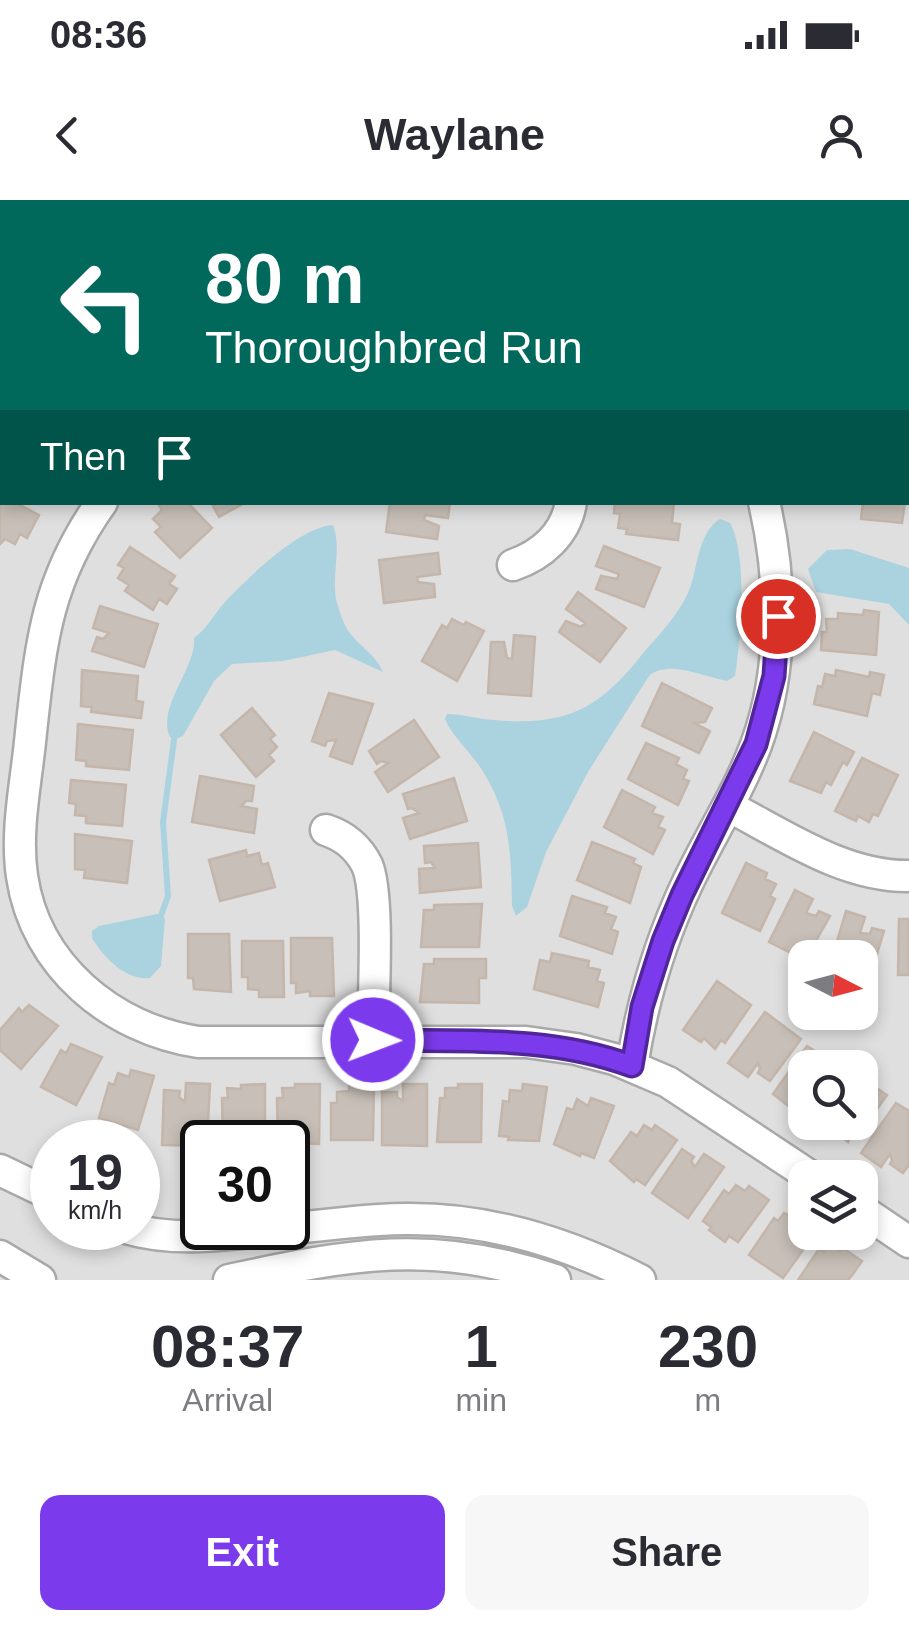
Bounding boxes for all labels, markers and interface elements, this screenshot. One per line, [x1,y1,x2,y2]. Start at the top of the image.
text: 08:36 [50,14,147,56]
icon: back [40,108,95,163]
icon: person [814,108,869,163]
text: Waylane [364,109,545,160]
icon: left [40,240,170,370]
text: 80 m [205,240,365,318]
text: Thoroughbred Run [205,322,583,373]
icon: arrive [147,430,202,485]
text: Then [40,436,127,478]
pin [736,574,821,659]
icon: arrive [751,589,806,644]
north arrow [788,940,878,1030]
map controls [788,940,878,1250]
position arrow [321,988,425,1092]
button: search [788,1050,878,1140]
speed limit sign: 30 [180,1120,310,1250]
text: 19 [67,1145,123,1201]
button: layers [788,1160,878,1250]
text: km/h [68,1196,122,1224]
text: 08:37 [151,1313,304,1380]
text: 1 [464,1313,498,1380]
text: 230 [658,1313,758,1380]
text: Arrival [182,1382,273,1418]
text: min [455,1382,507,1418]
text: m [695,1382,721,1418]
button: Exit [40,1495,445,1610]
button: Share [465,1495,869,1610]

